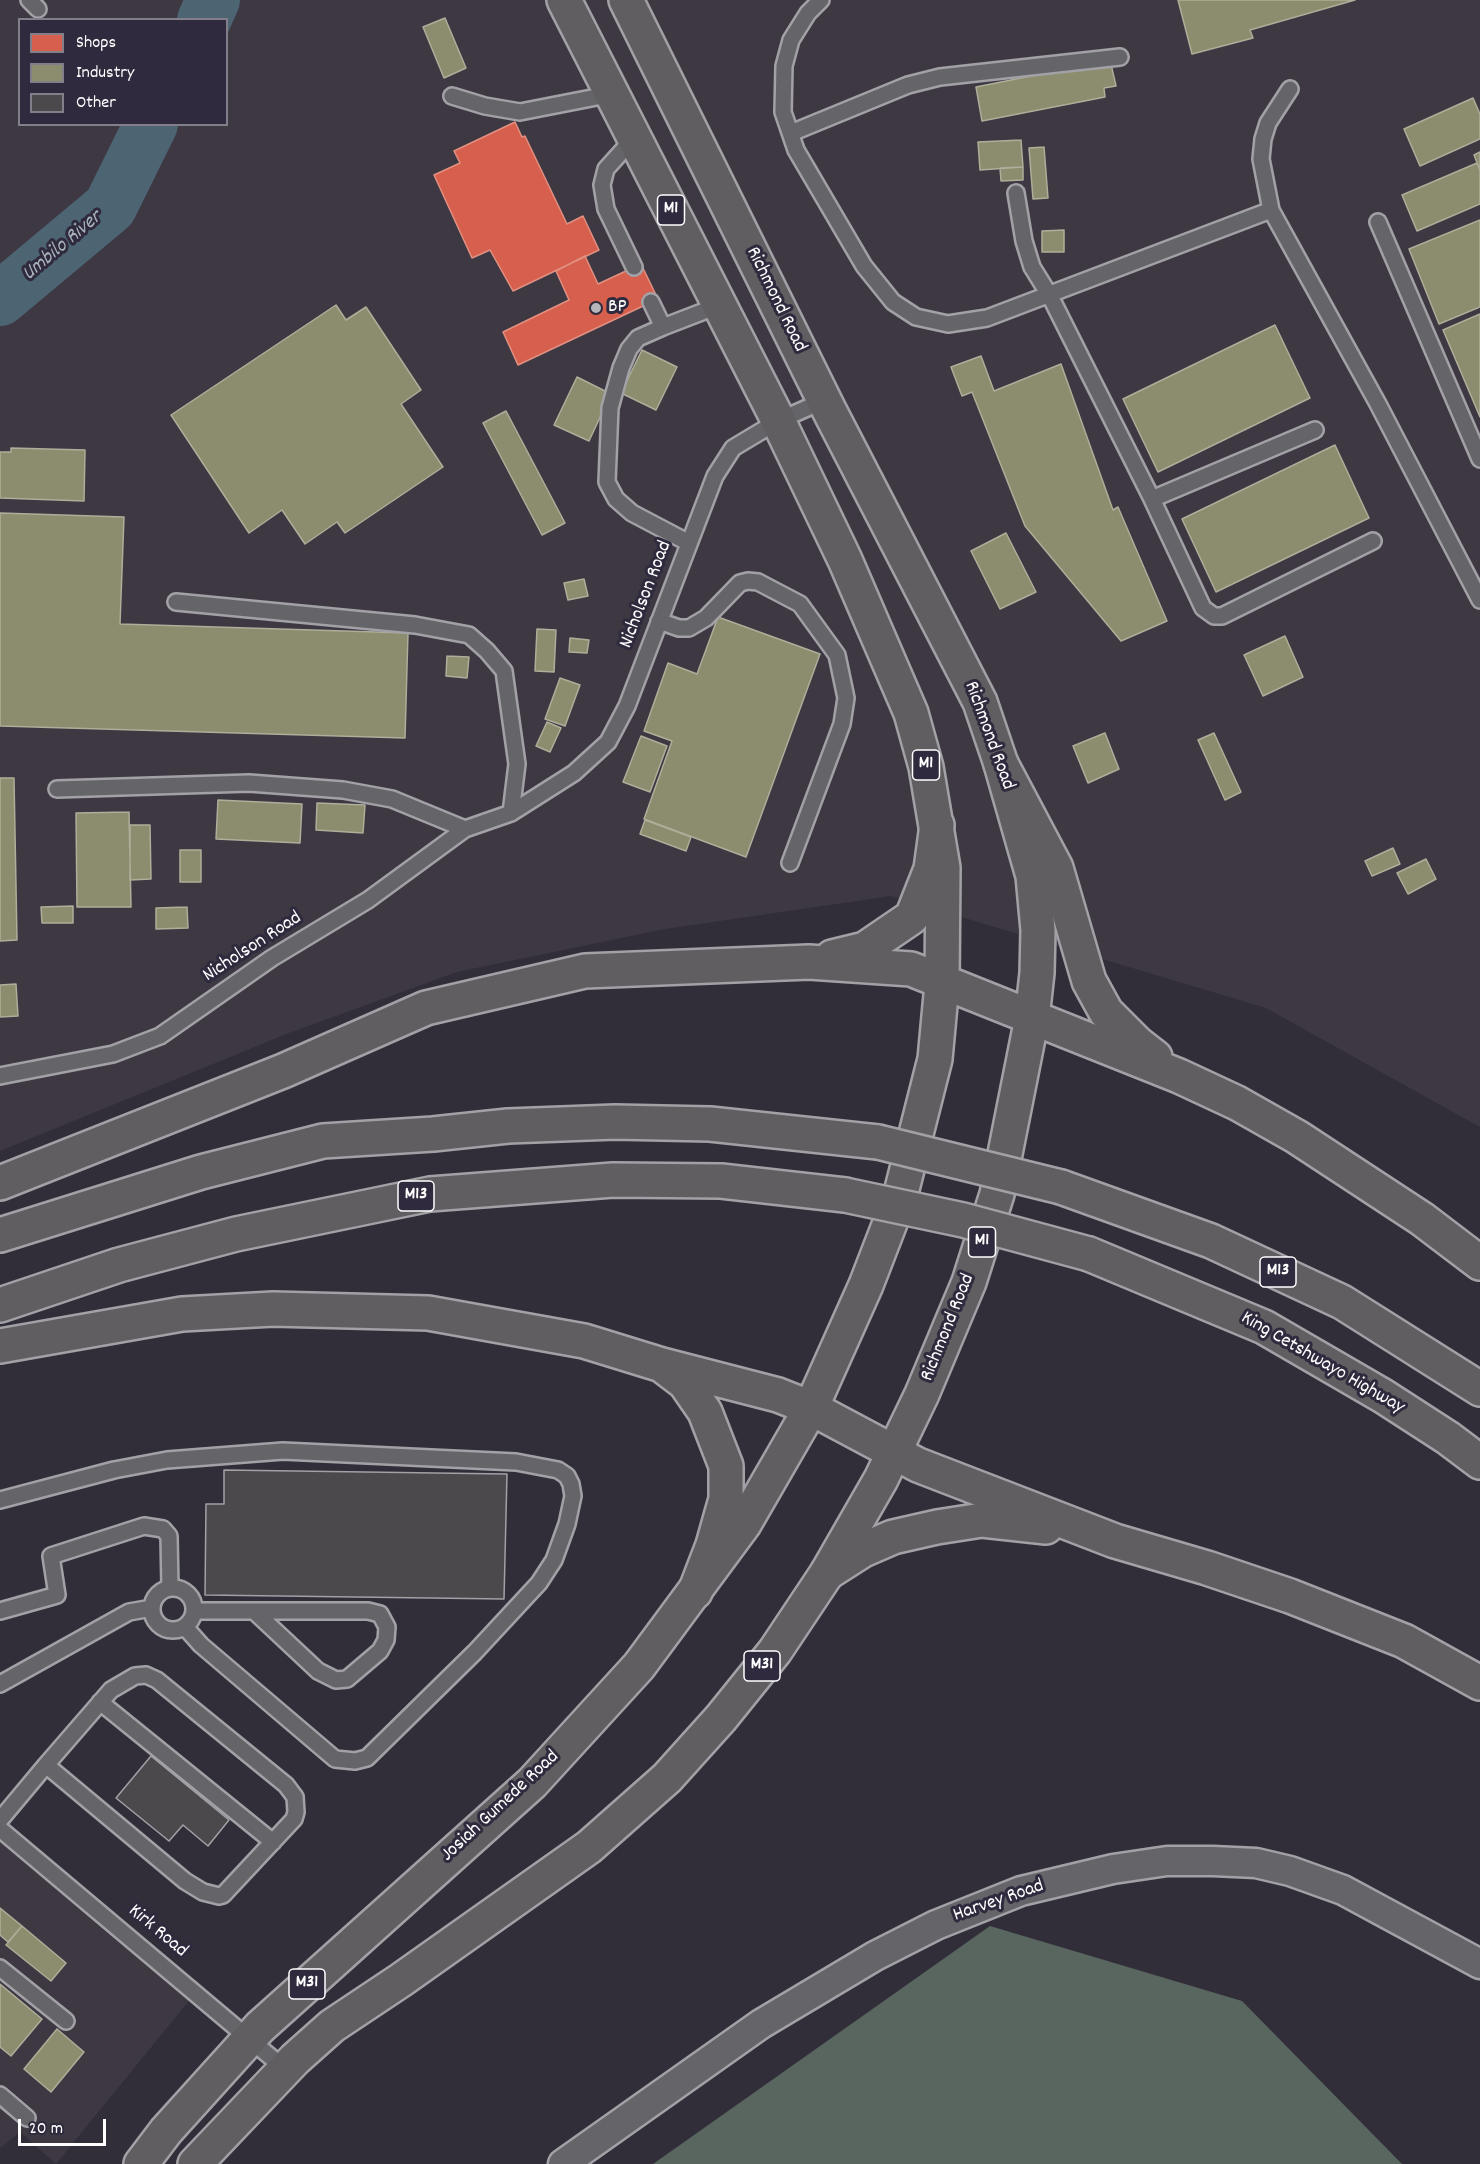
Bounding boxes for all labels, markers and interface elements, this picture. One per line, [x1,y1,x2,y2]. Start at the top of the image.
legend [18,18,228,126]
text: Shops [76,31,116,56]
text: Industry [76,61,134,86]
text: Other [76,91,116,116]
road number: M1 [658,195,684,225]
water label: Umbilo River [18,206,108,288]
street label: Richmond Road [739,244,811,356]
place label: BP [608,296,627,320]
marker: BP [589,301,603,315]
street label: Nicholson Road [616,538,678,652]
street label: Richmond Road [957,678,1019,794]
road number: M1 [912,750,940,780]
street label: Nicholson Road [199,907,307,989]
road number: M13 [398,1181,434,1211]
road number: M1 [968,1227,996,1257]
road number: M13 [1260,1257,1296,1287]
street label: Richmond Road [917,1271,981,1385]
street label: King Cetshwayo Highway [1236,1307,1408,1421]
road number: M31 [744,1651,780,1681]
street label: Josiah Gumede Road [437,1746,565,1868]
street label: Harvey Road [951,1875,1047,1929]
street label: Kirk Road [122,1900,192,1964]
road number: M31 [289,1969,325,1999]
scale bar [21,2107,110,2145]
text: 20 m [29,2117,63,2142]

